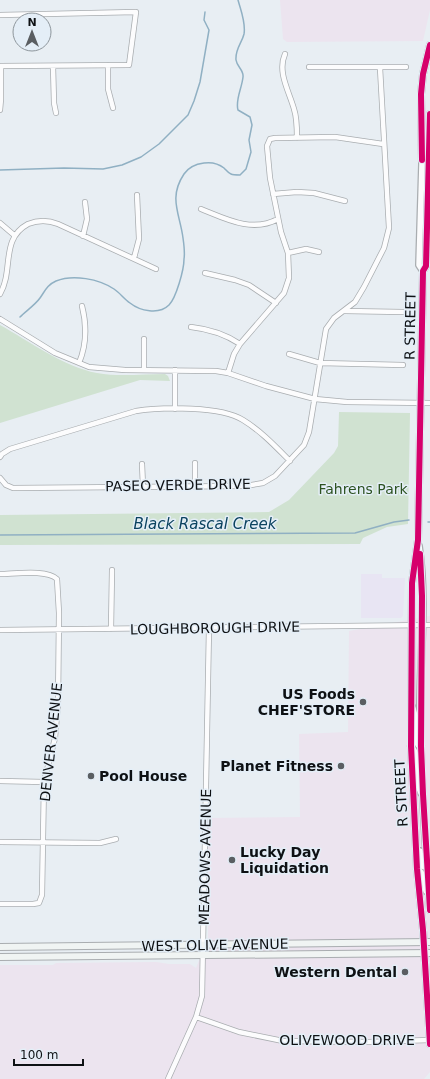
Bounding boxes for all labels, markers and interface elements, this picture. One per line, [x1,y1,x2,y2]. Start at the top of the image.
north arrow [12,12,52,52]
text: N [27,16,37,29]
street label: R STREET [401,292,419,360]
street label: PASEO VERDE DRIVE [105,476,251,494]
park label: Fahrens Park [318,481,408,497]
water label: Black Rascal Creek [134,515,278,533]
street label: LOUGHBOROUGH DRIVE [130,619,300,637]
street label: DENVER AVENUE [37,682,65,802]
place label: US Foods CHEF'STORE [258,686,355,718]
marker: US Foods CHEF'STORE [358,697,368,707]
place label: Planet Fitness [220,758,333,774]
street label: R STREET [391,758,411,827]
marker: Planet Fitness [336,761,346,771]
place label: Pool House [99,768,187,784]
marker: Pool House [86,771,96,781]
street label: MEADOWS AVENUE [196,789,214,925]
place label: Lucky Day Liquidation [240,844,329,876]
marker: Lucky Day Liquidation [227,855,237,865]
street label: WEST OLIVE AVENUE [141,936,289,954]
place label: Western Dental [274,964,397,980]
marker: Western Dental [400,967,410,977]
street label: OLIVEWOOD DRIVE [279,1032,415,1048]
scale bar [14,1041,83,1067]
text: 100 m [20,1048,58,1062]

